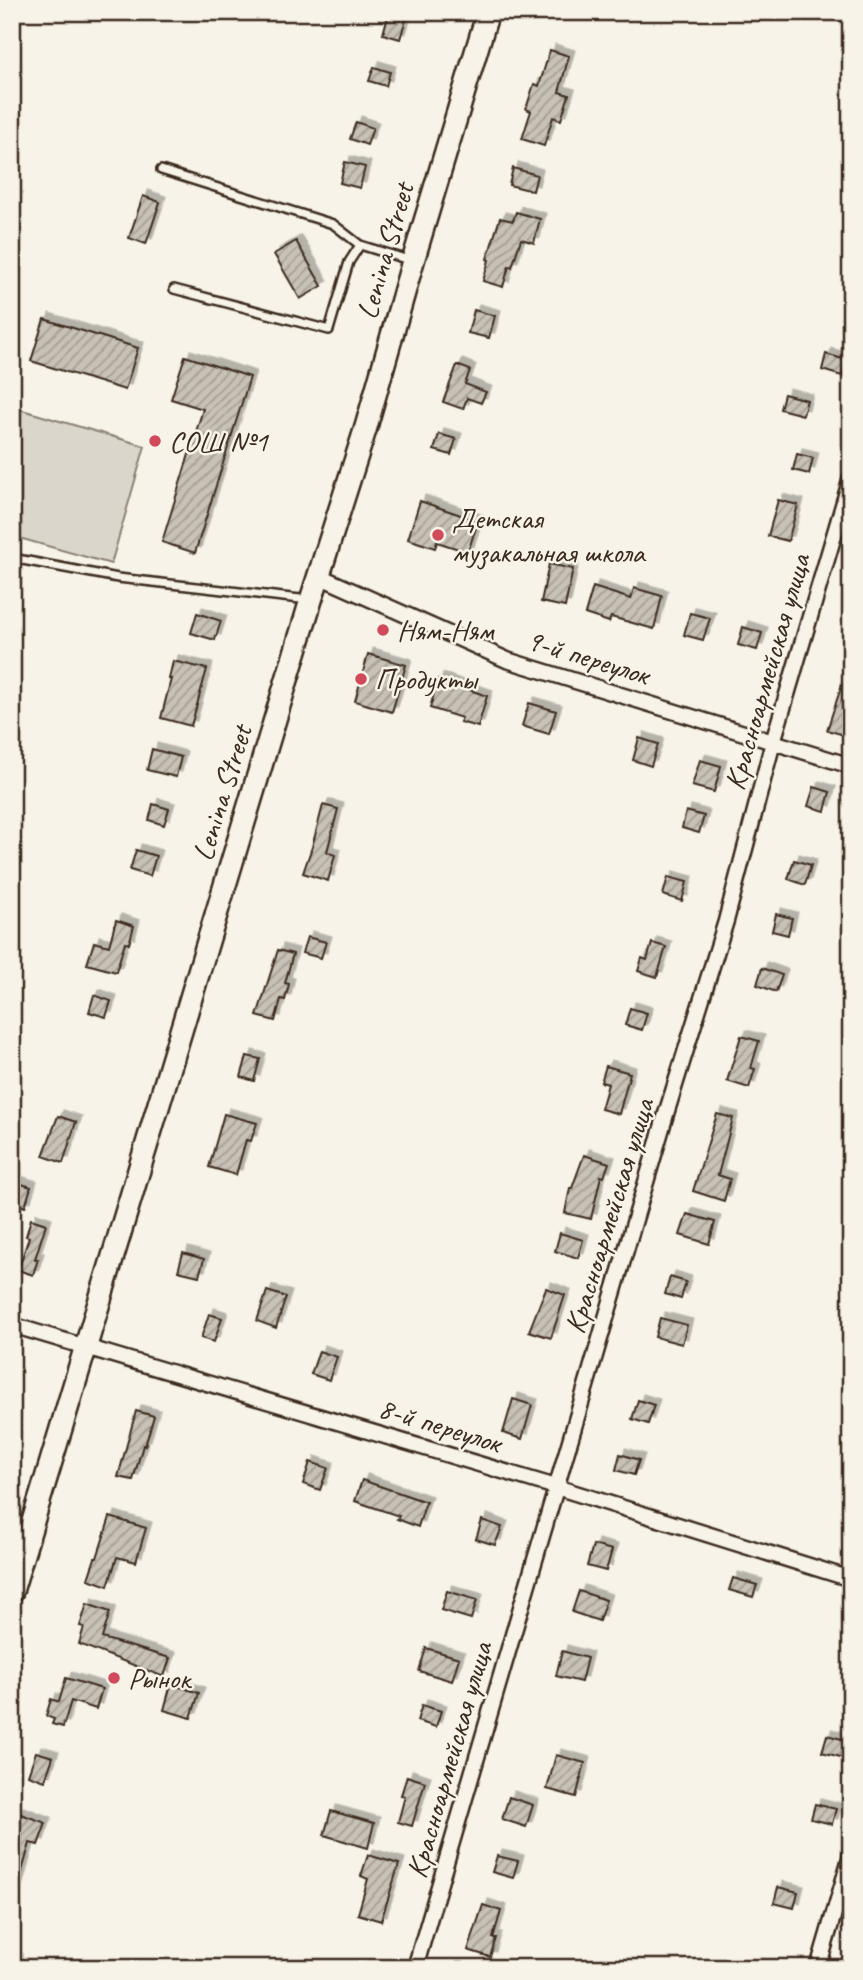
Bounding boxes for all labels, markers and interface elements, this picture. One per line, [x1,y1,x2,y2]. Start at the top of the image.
street label: Lenina Street [348,176,423,323]
place label: СОШ №1 [169,422,269,460]
marker: СОШ №1 [147,433,163,449]
place label: Детская музакальная школа [452,499,647,571]
marker: Детская музакальная школа [430,527,446,543]
street label: Красноармейская улица [715,548,819,794]
place label: Ням-Ням [397,611,495,649]
street label: 9-й переулок [522,620,657,694]
marker: Ням-Ням [375,622,391,638]
place label: Продукты [375,660,479,698]
marker: Продукты [353,671,369,687]
street label: Lenina Street [183,718,261,865]
street label: Красноармейская улица [555,1092,663,1338]
street label: 8-й переулок [374,1388,509,1462]
street label: Красноармейская улица [397,1636,501,1882]
place label: Рынок [128,1659,192,1697]
marker: Рынок [106,1670,122,1686]

